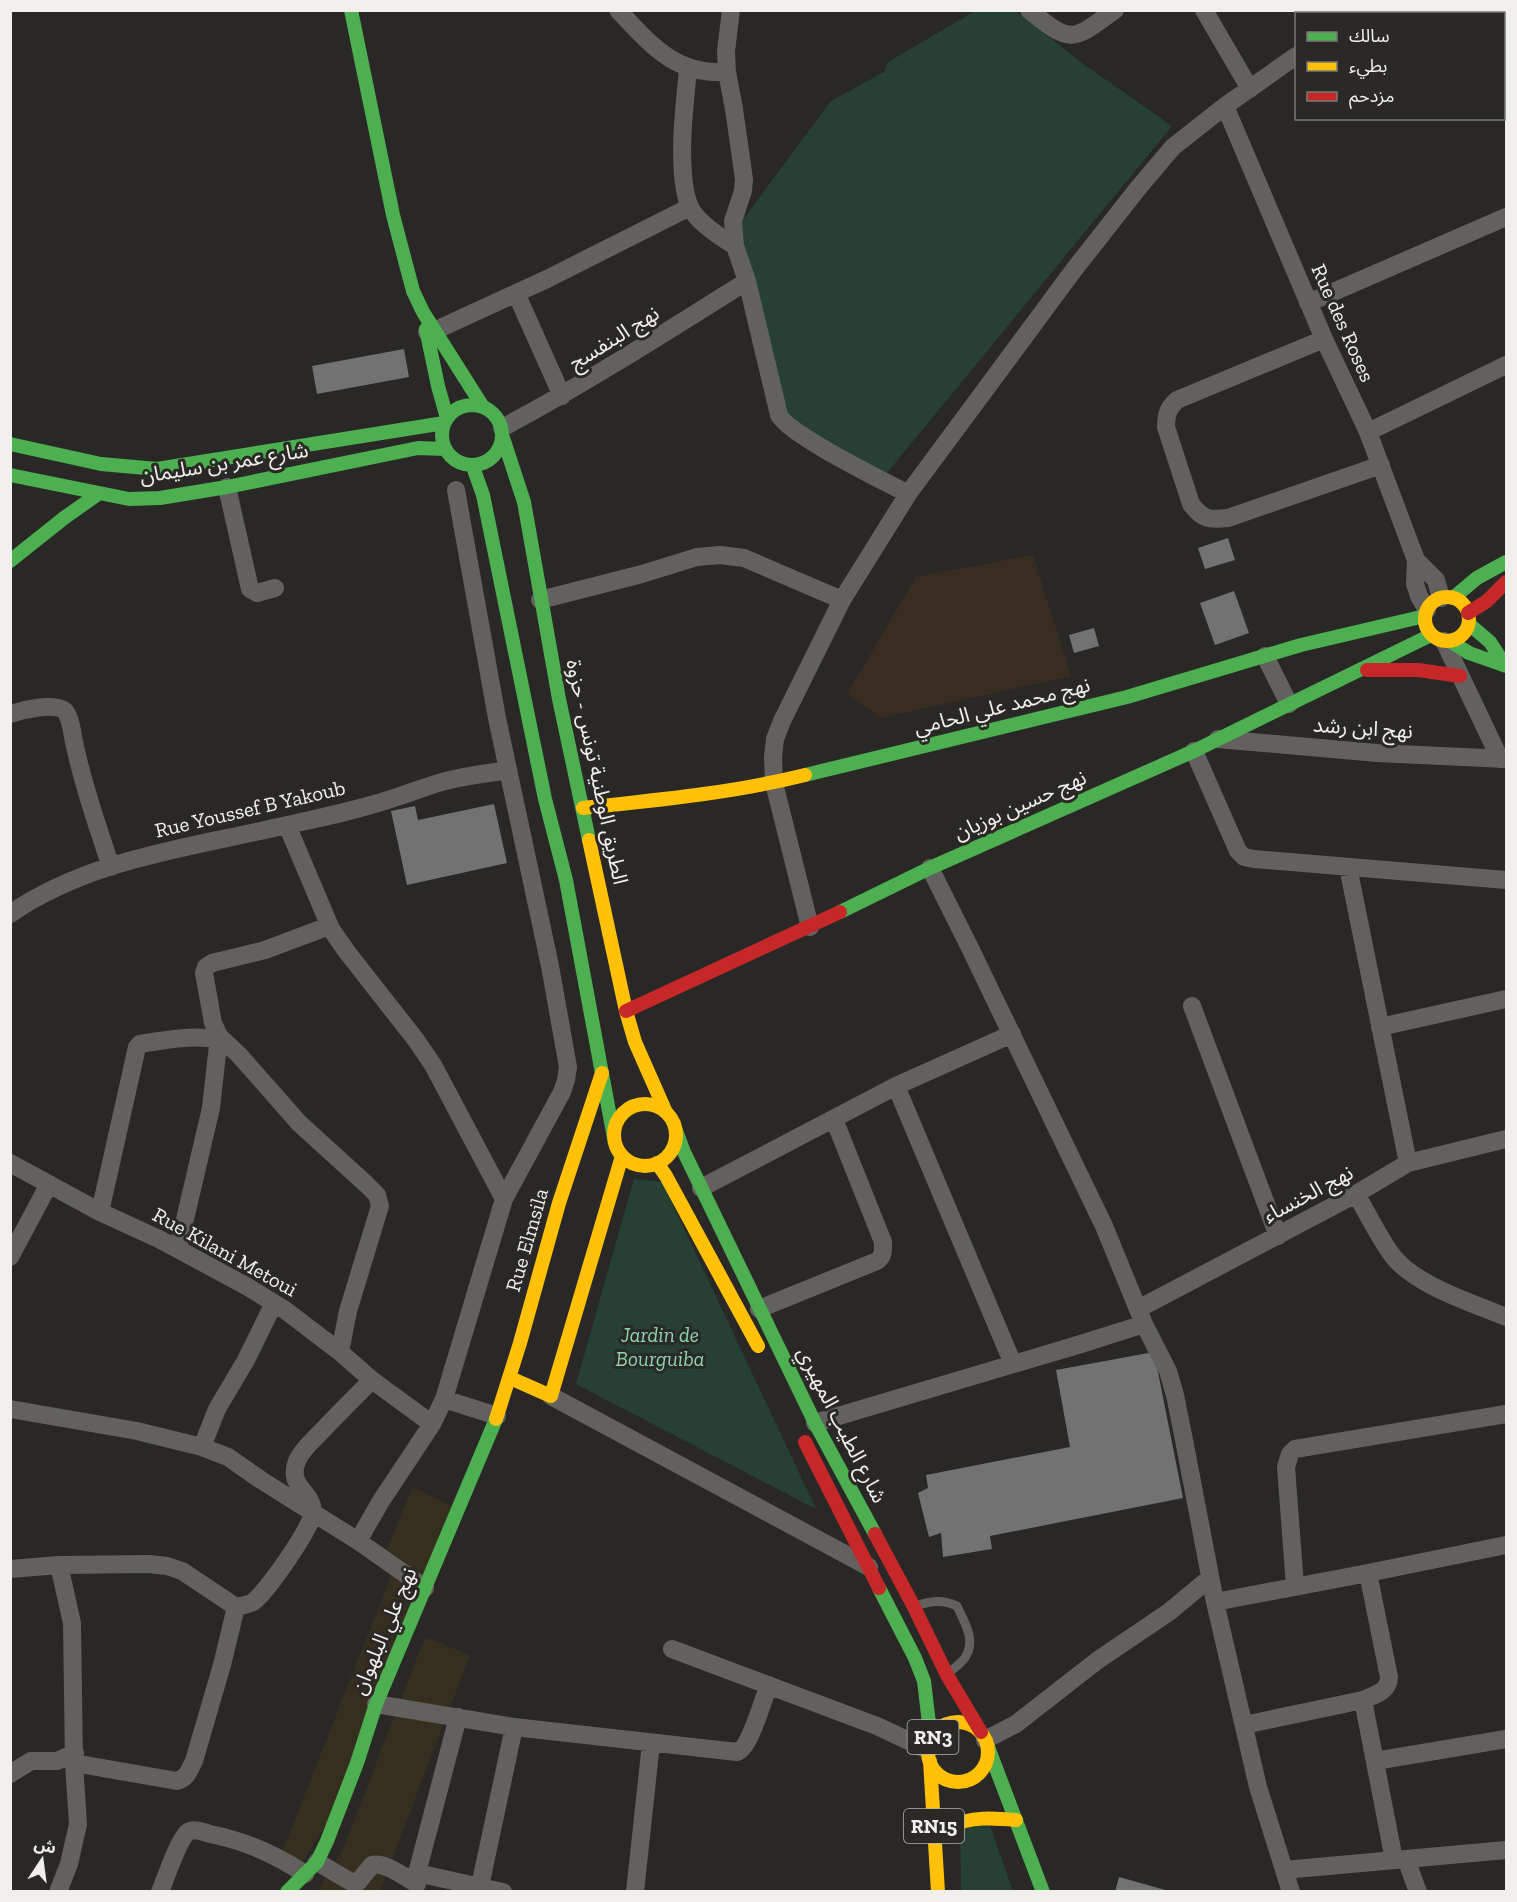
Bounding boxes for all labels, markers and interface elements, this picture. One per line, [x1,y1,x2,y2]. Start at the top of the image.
legend [1295,12,1505,120]
text: سالك [1349,25,1390,47]
text: بطيء [1349,55,1387,79]
text: مزدحم [1349,85,1394,109]
street label: Rue des Roses [1306,260,1381,386]
street label: نهج البنفسج [564,300,665,378]
street label: شارع عمر بن سليمان [138,437,311,491]
street label: الطريق الوطنية تونس - حزوة [560,657,634,887]
street label: نهج محمد علي الحامي [911,672,1093,743]
street label: نهج ابن رشد [1312,712,1414,746]
street label: نهج حسين بوزيان [950,764,1091,848]
street label: Rue Youssef B Yakoub [152,774,348,843]
street label: نهج الخنساء [1258,1159,1358,1230]
street label: Rue Elmsila [500,1185,553,1294]
street label: Rue Kilani Metoui [149,1202,302,1302]
park label: Jardin de Bourguiba [616,1322,704,1371]
street label: شارع الطيب المهيري [789,1342,893,1509]
street label: نهج علي البلهوان [346,1563,425,1700]
road number: RN3 [908,1720,958,1754]
road number: RN15 [904,1809,964,1843]
north arrow [12,1830,72,1890]
text: ش [32,1834,58,1858]

